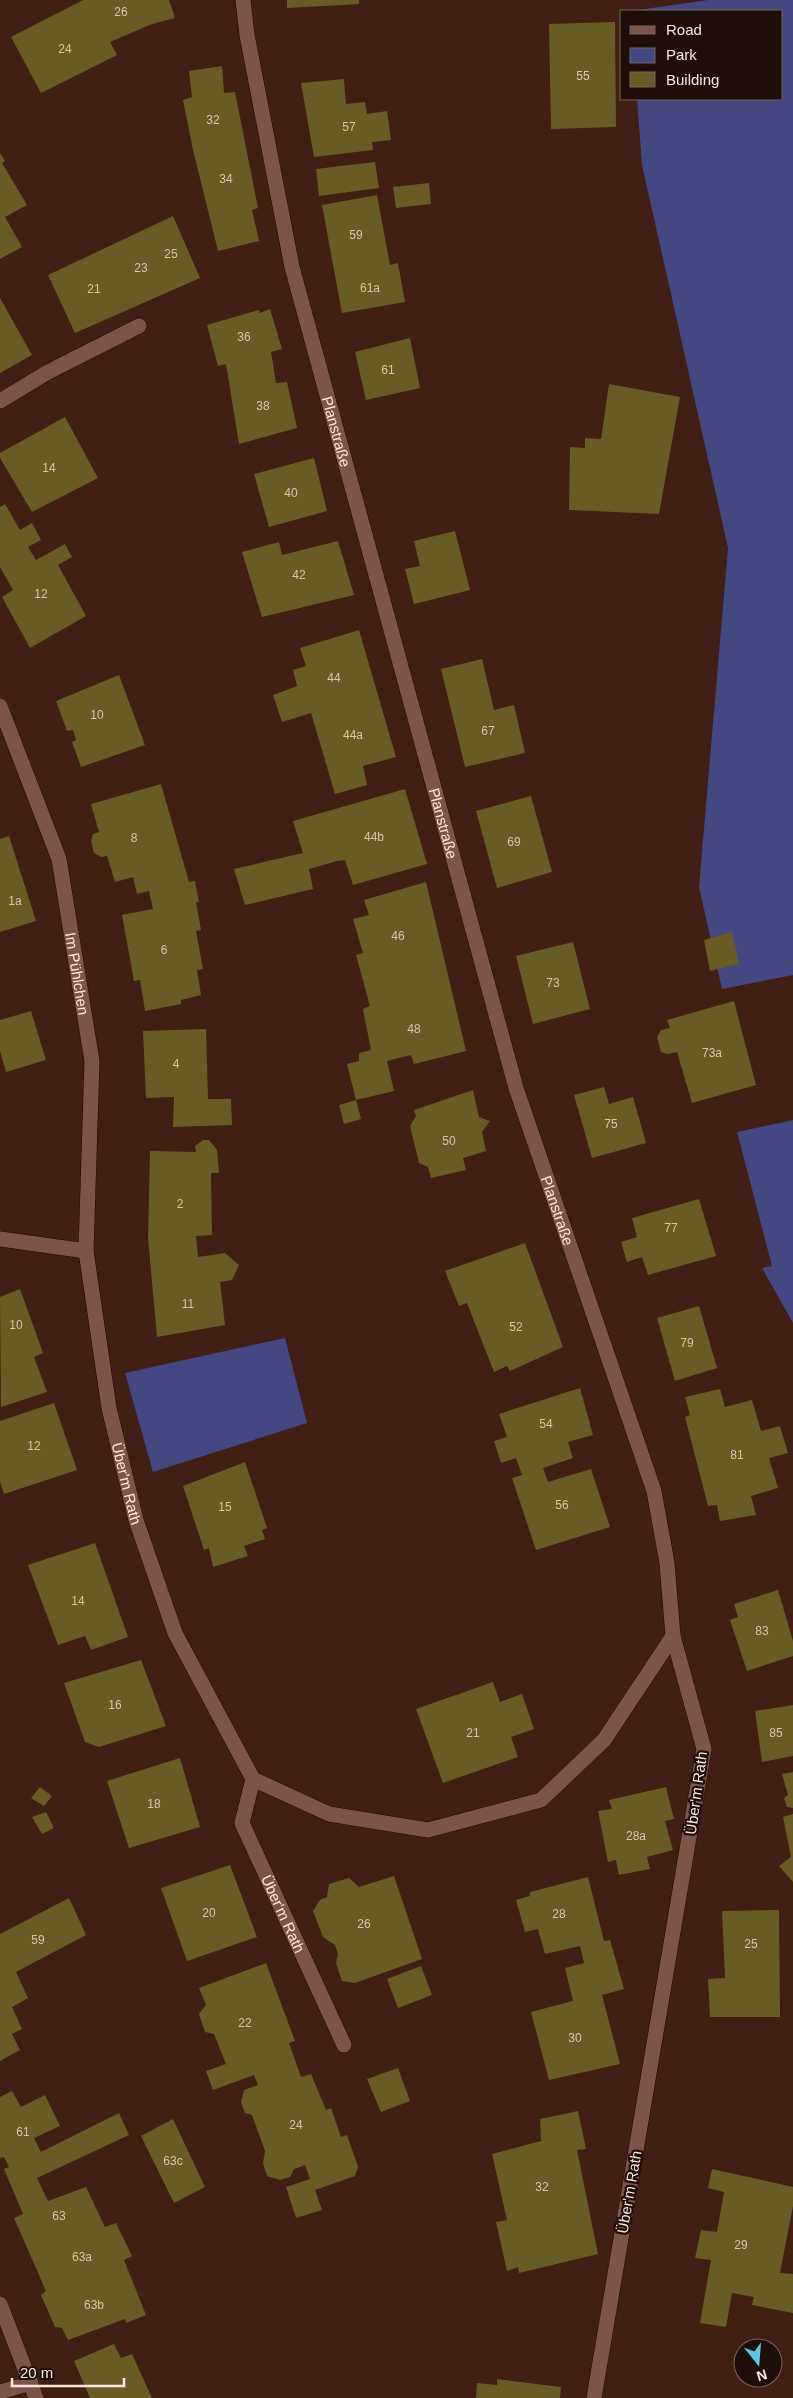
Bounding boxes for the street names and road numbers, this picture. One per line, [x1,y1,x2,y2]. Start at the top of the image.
street label: Planstraße [319,394,355,469]
street label: Planstraße [426,786,461,860]
street label: Im Pühlchen [63,931,93,1016]
street label: Planstraße [538,1173,578,1248]
street label: Über'm Rath [109,1441,145,1527]
street label: Über'm Rath [682,1750,710,1836]
street label: Über'm Rath [258,1872,309,1955]
street label: Über'm Rath [613,2149,645,2235]

